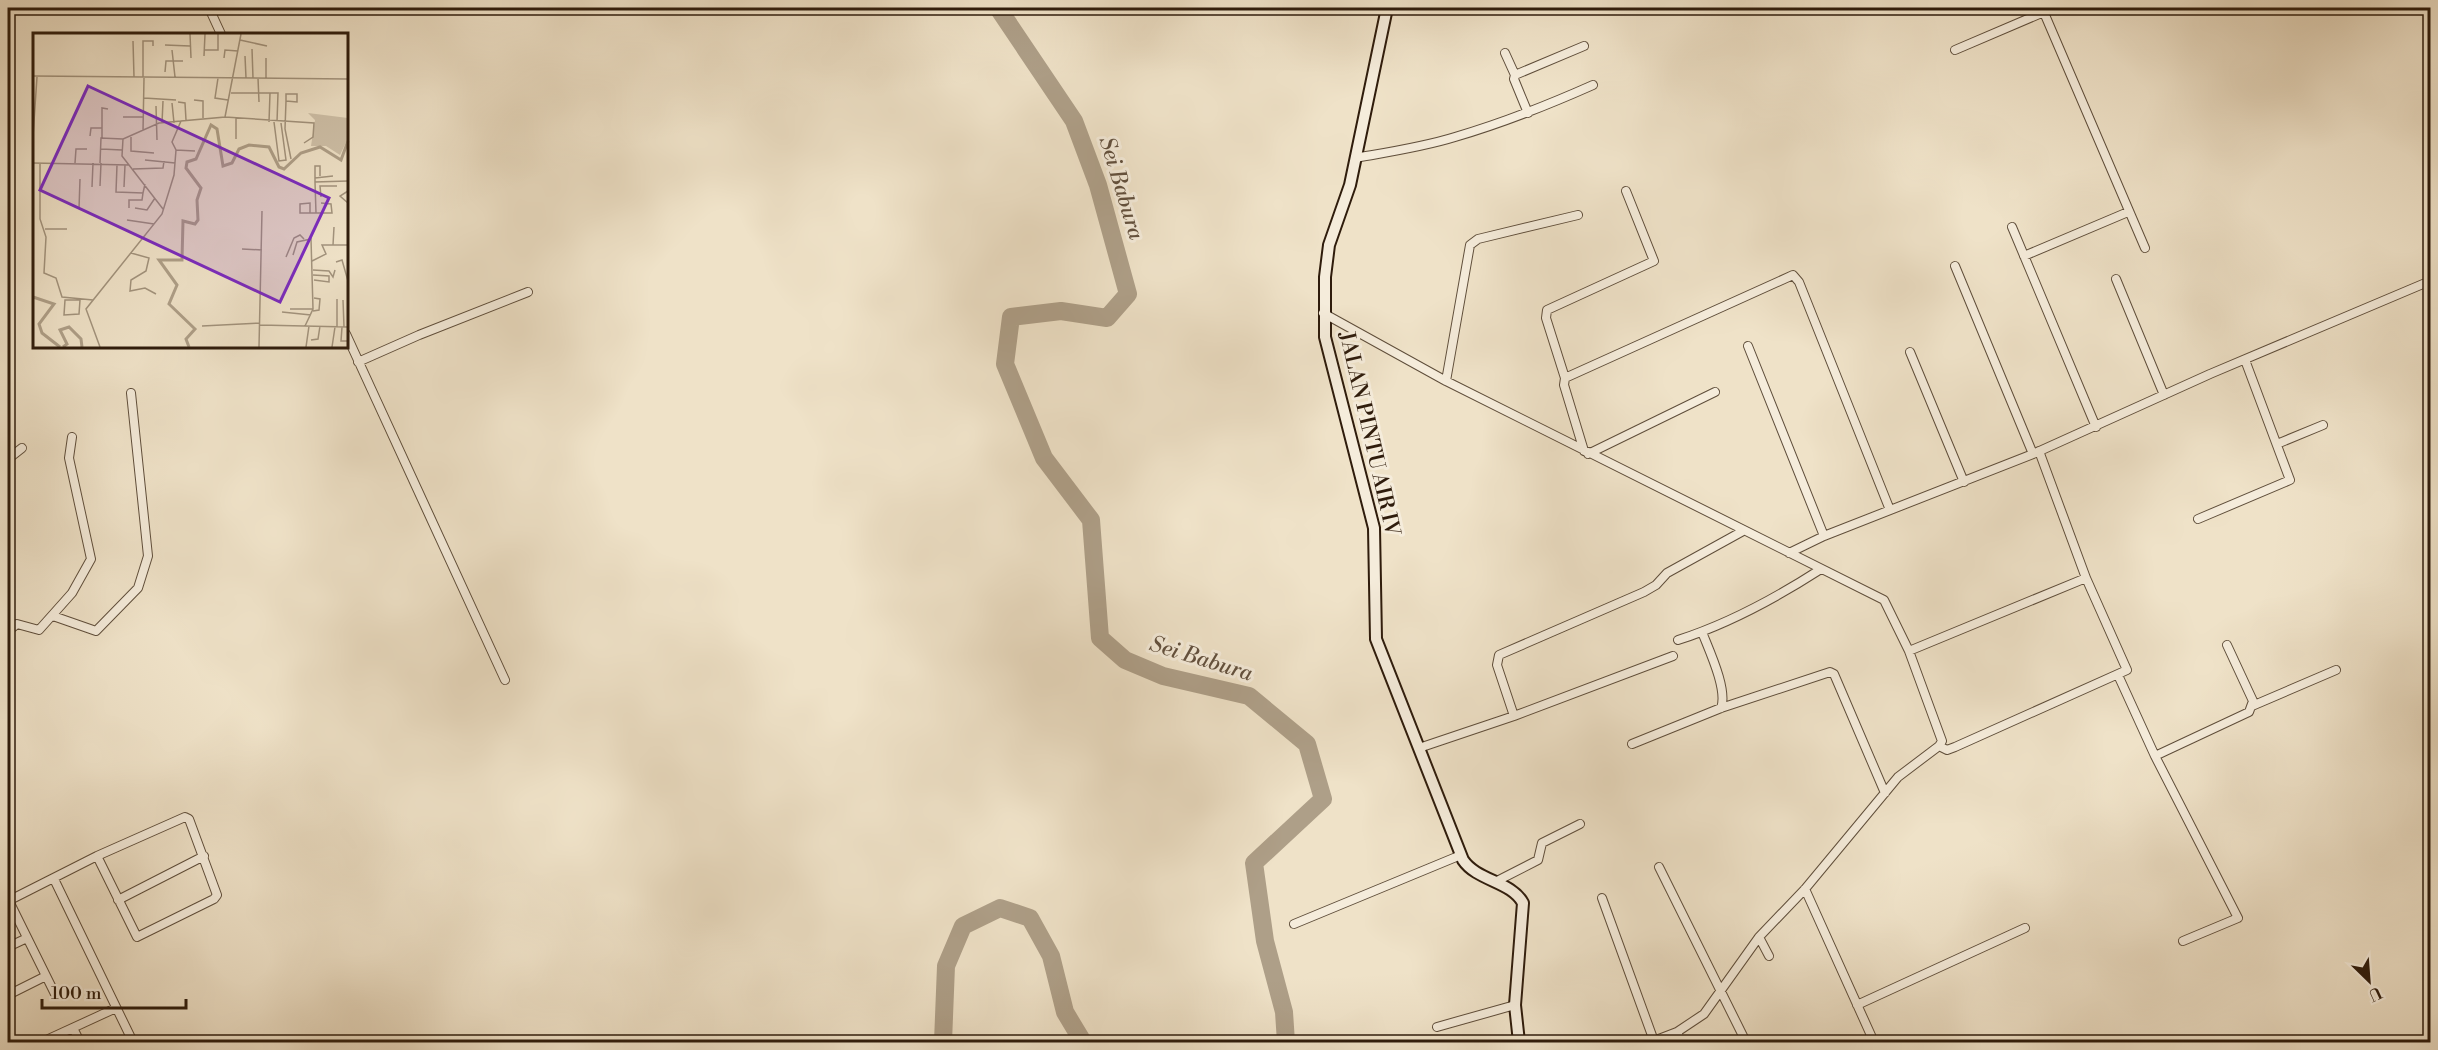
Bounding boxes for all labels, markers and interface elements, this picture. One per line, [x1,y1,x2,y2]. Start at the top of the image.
inset map [33,33,348,348]
water label: Sei Babura [1093,133,1150,243]
street label: JALAN PINTU AIR IV [1333,328,1405,540]
water label: Sei Babura [1146,631,1256,688]
north arrow [2339,951,2399,1011]
scale bar [42,972,186,1010]
text: 100 m [51,982,102,1005]
text: U [2365,982,2385,1006]

